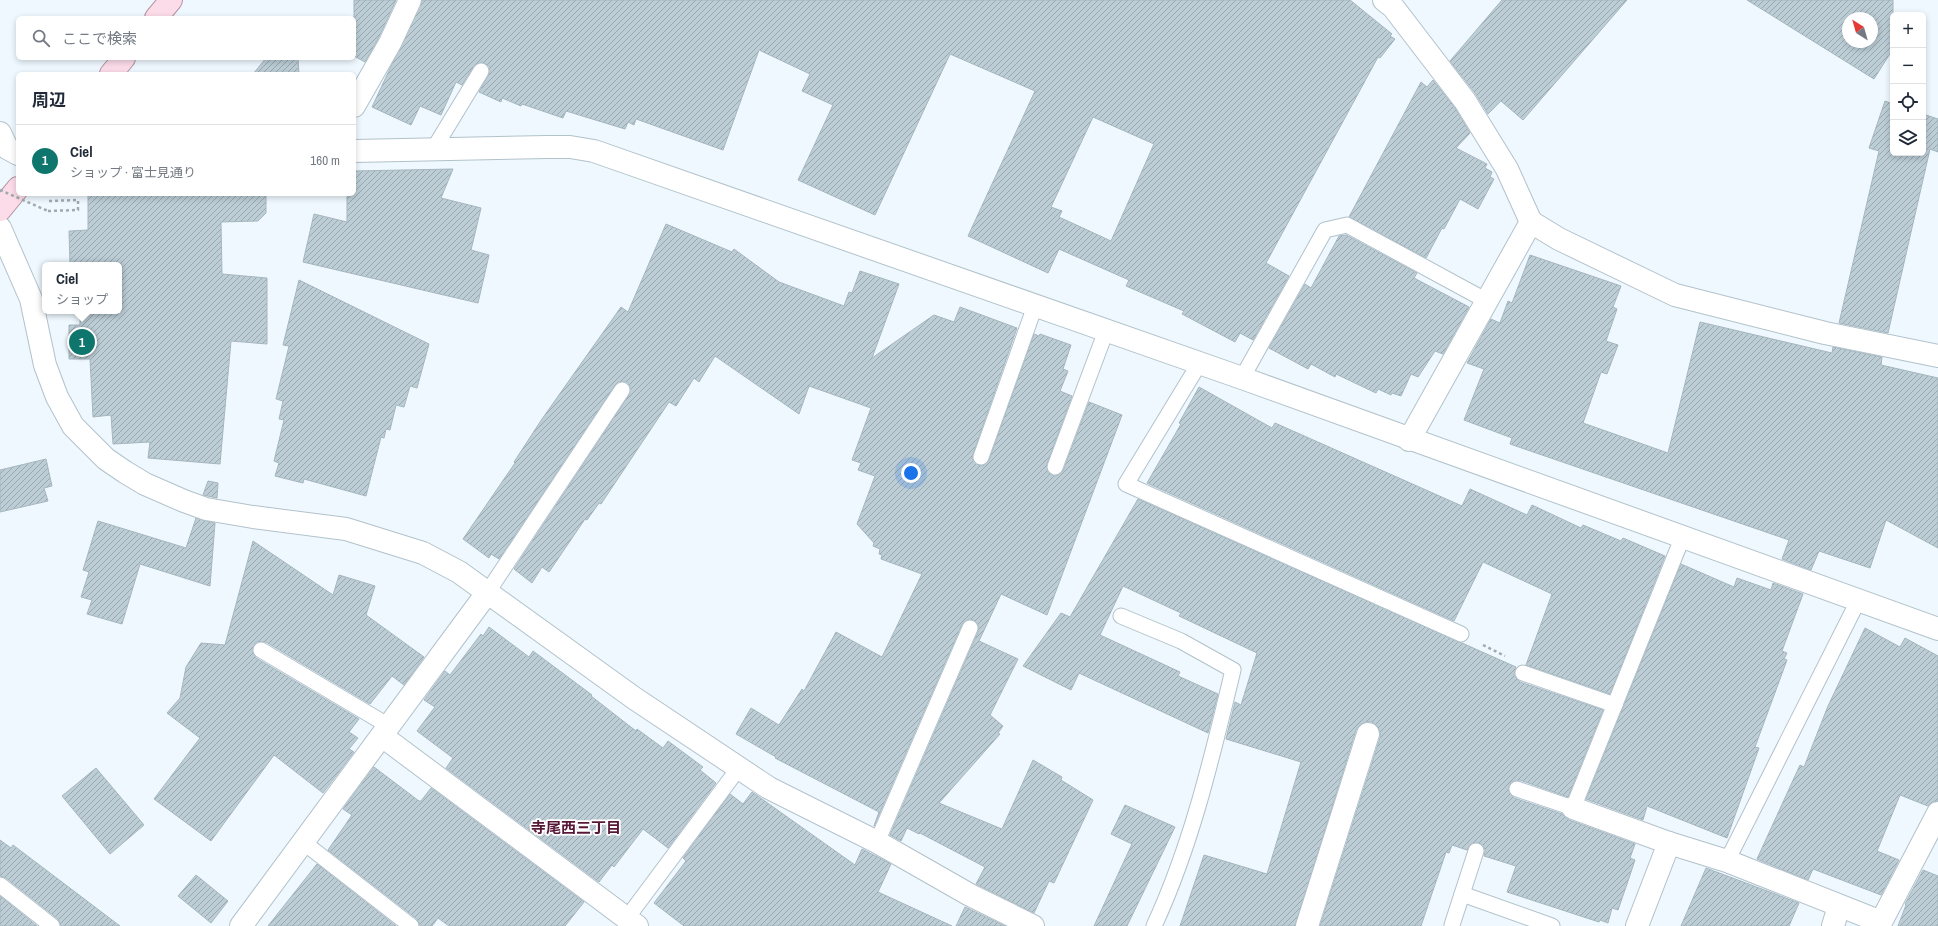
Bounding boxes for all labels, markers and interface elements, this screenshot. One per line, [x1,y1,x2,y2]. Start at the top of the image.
north arrow [1842,12,1878,48]
map controls [1890,12,1926,156]
button: + [1890,12,1926,48]
search box [16,16,356,60]
icon: search [30,27,52,49]
text: ここで検索 [62,28,137,49]
button: − [1890,48,1926,84]
button: locate [1890,84,1926,120]
text: 周辺 [32,88,66,111]
button: layers [1890,120,1926,156]
text: Ciel [70,141,93,162]
text: 1 [42,152,48,169]
text: 160 m [310,152,340,169]
text: ショップ · 富士見通り [70,164,196,181]
popup [42,262,122,314]
text: Ciel [56,268,79,289]
text: ショップ [56,291,108,308]
pin: 1 [69,327,95,357]
your location [901,463,921,483]
district label: 寺尾西三丁目 [531,817,621,838]

